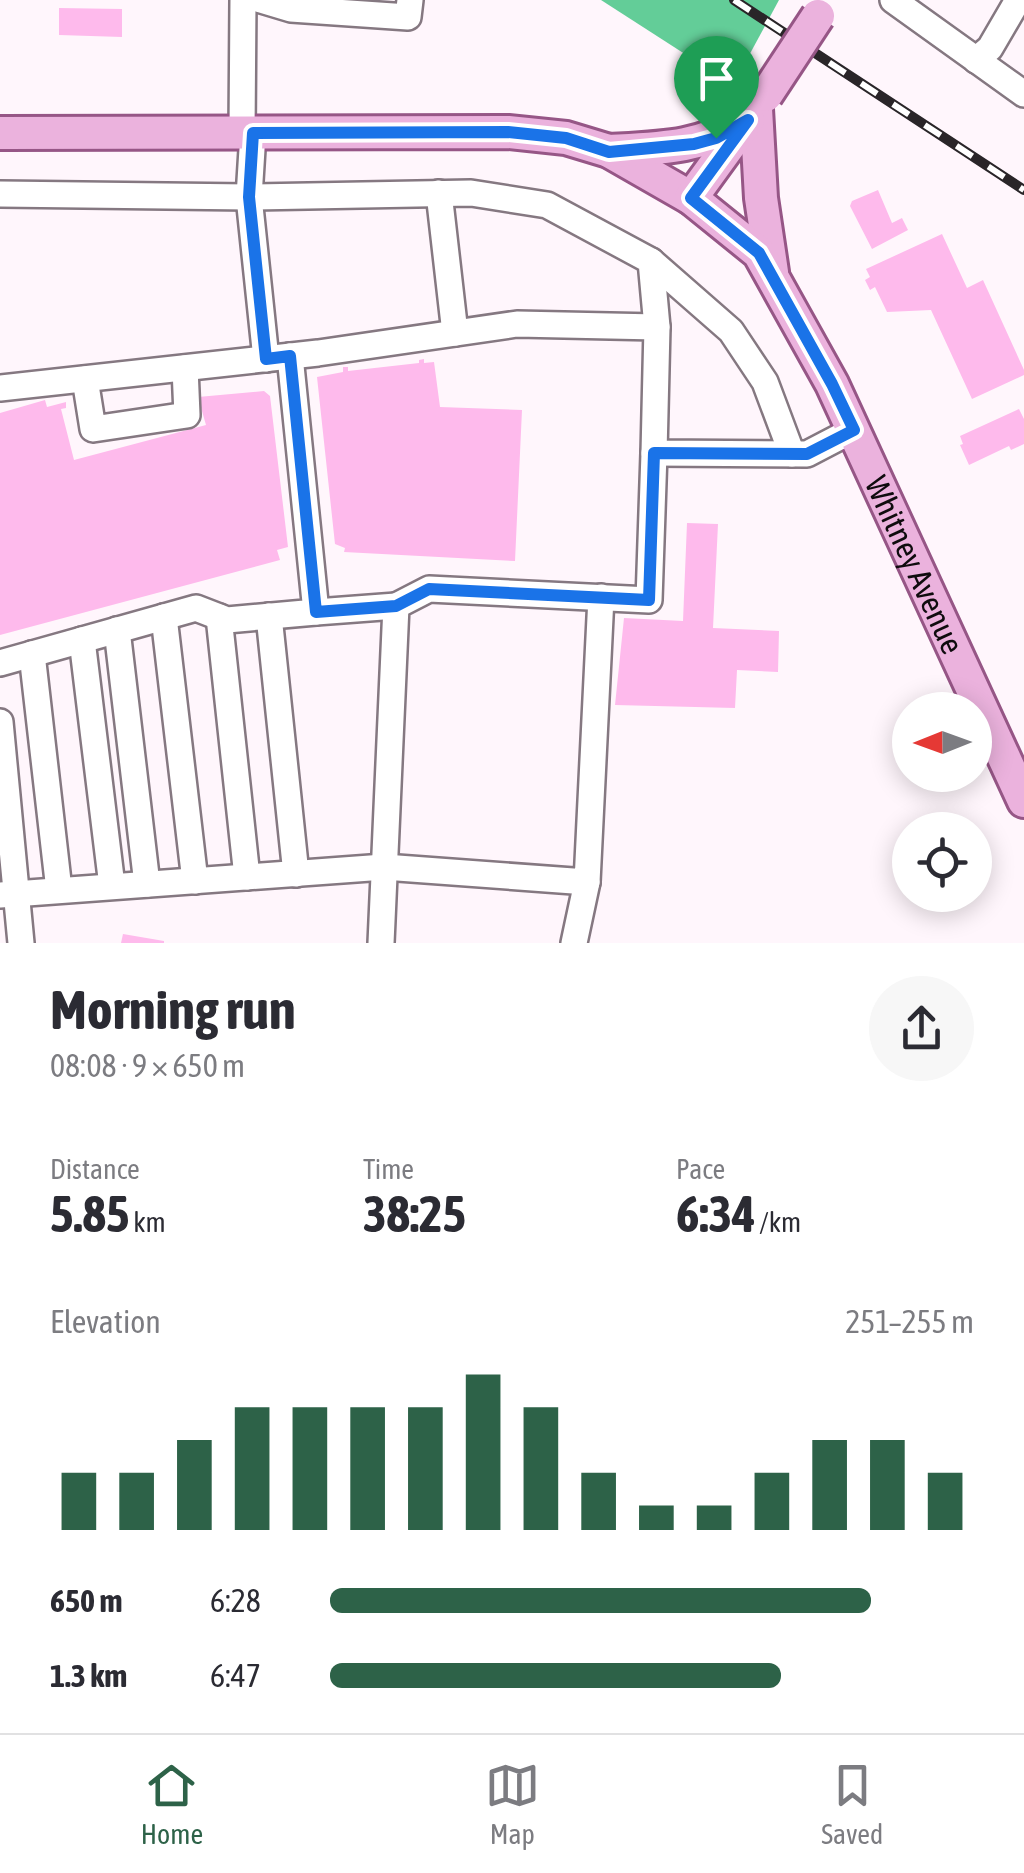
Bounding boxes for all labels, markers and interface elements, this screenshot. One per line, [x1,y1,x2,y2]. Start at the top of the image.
pin [674,36,759,139]
icon: arrive [689,51,744,106]
street label: Whitney Avenue [858,470,972,659]
north arrow [892,692,992,792]
map controls [892,692,992,912]
button: locate [892,812,992,912]
button: share [869,976,974,1081]
text: Morning run [50,978,296,1041]
text: 08:08 · 9 × 650 m [50,1047,245,1084]
text: Distance [50,1153,140,1185]
text: Time [363,1153,414,1185]
text: Pace [676,1153,725,1185]
text: 5.85 [50,1185,129,1243]
text: 38:25 [363,1185,466,1243]
text: 6:34 [676,1185,755,1243]
text: km [129,1206,166,1238]
text: /km [755,1206,801,1238]
text: Elevation [50,1303,161,1340]
text: 251–255 m [845,1303,974,1340]
text: 650 m [50,1582,123,1619]
text: 6:28 [210,1582,261,1619]
text: 1.3 km [50,1657,127,1694]
text: 6:47 [210,1657,261,1694]
tab: Home [141,1758,203,1850]
tab: Map [485,1758,540,1850]
tab: Saved [821,1758,883,1850]

